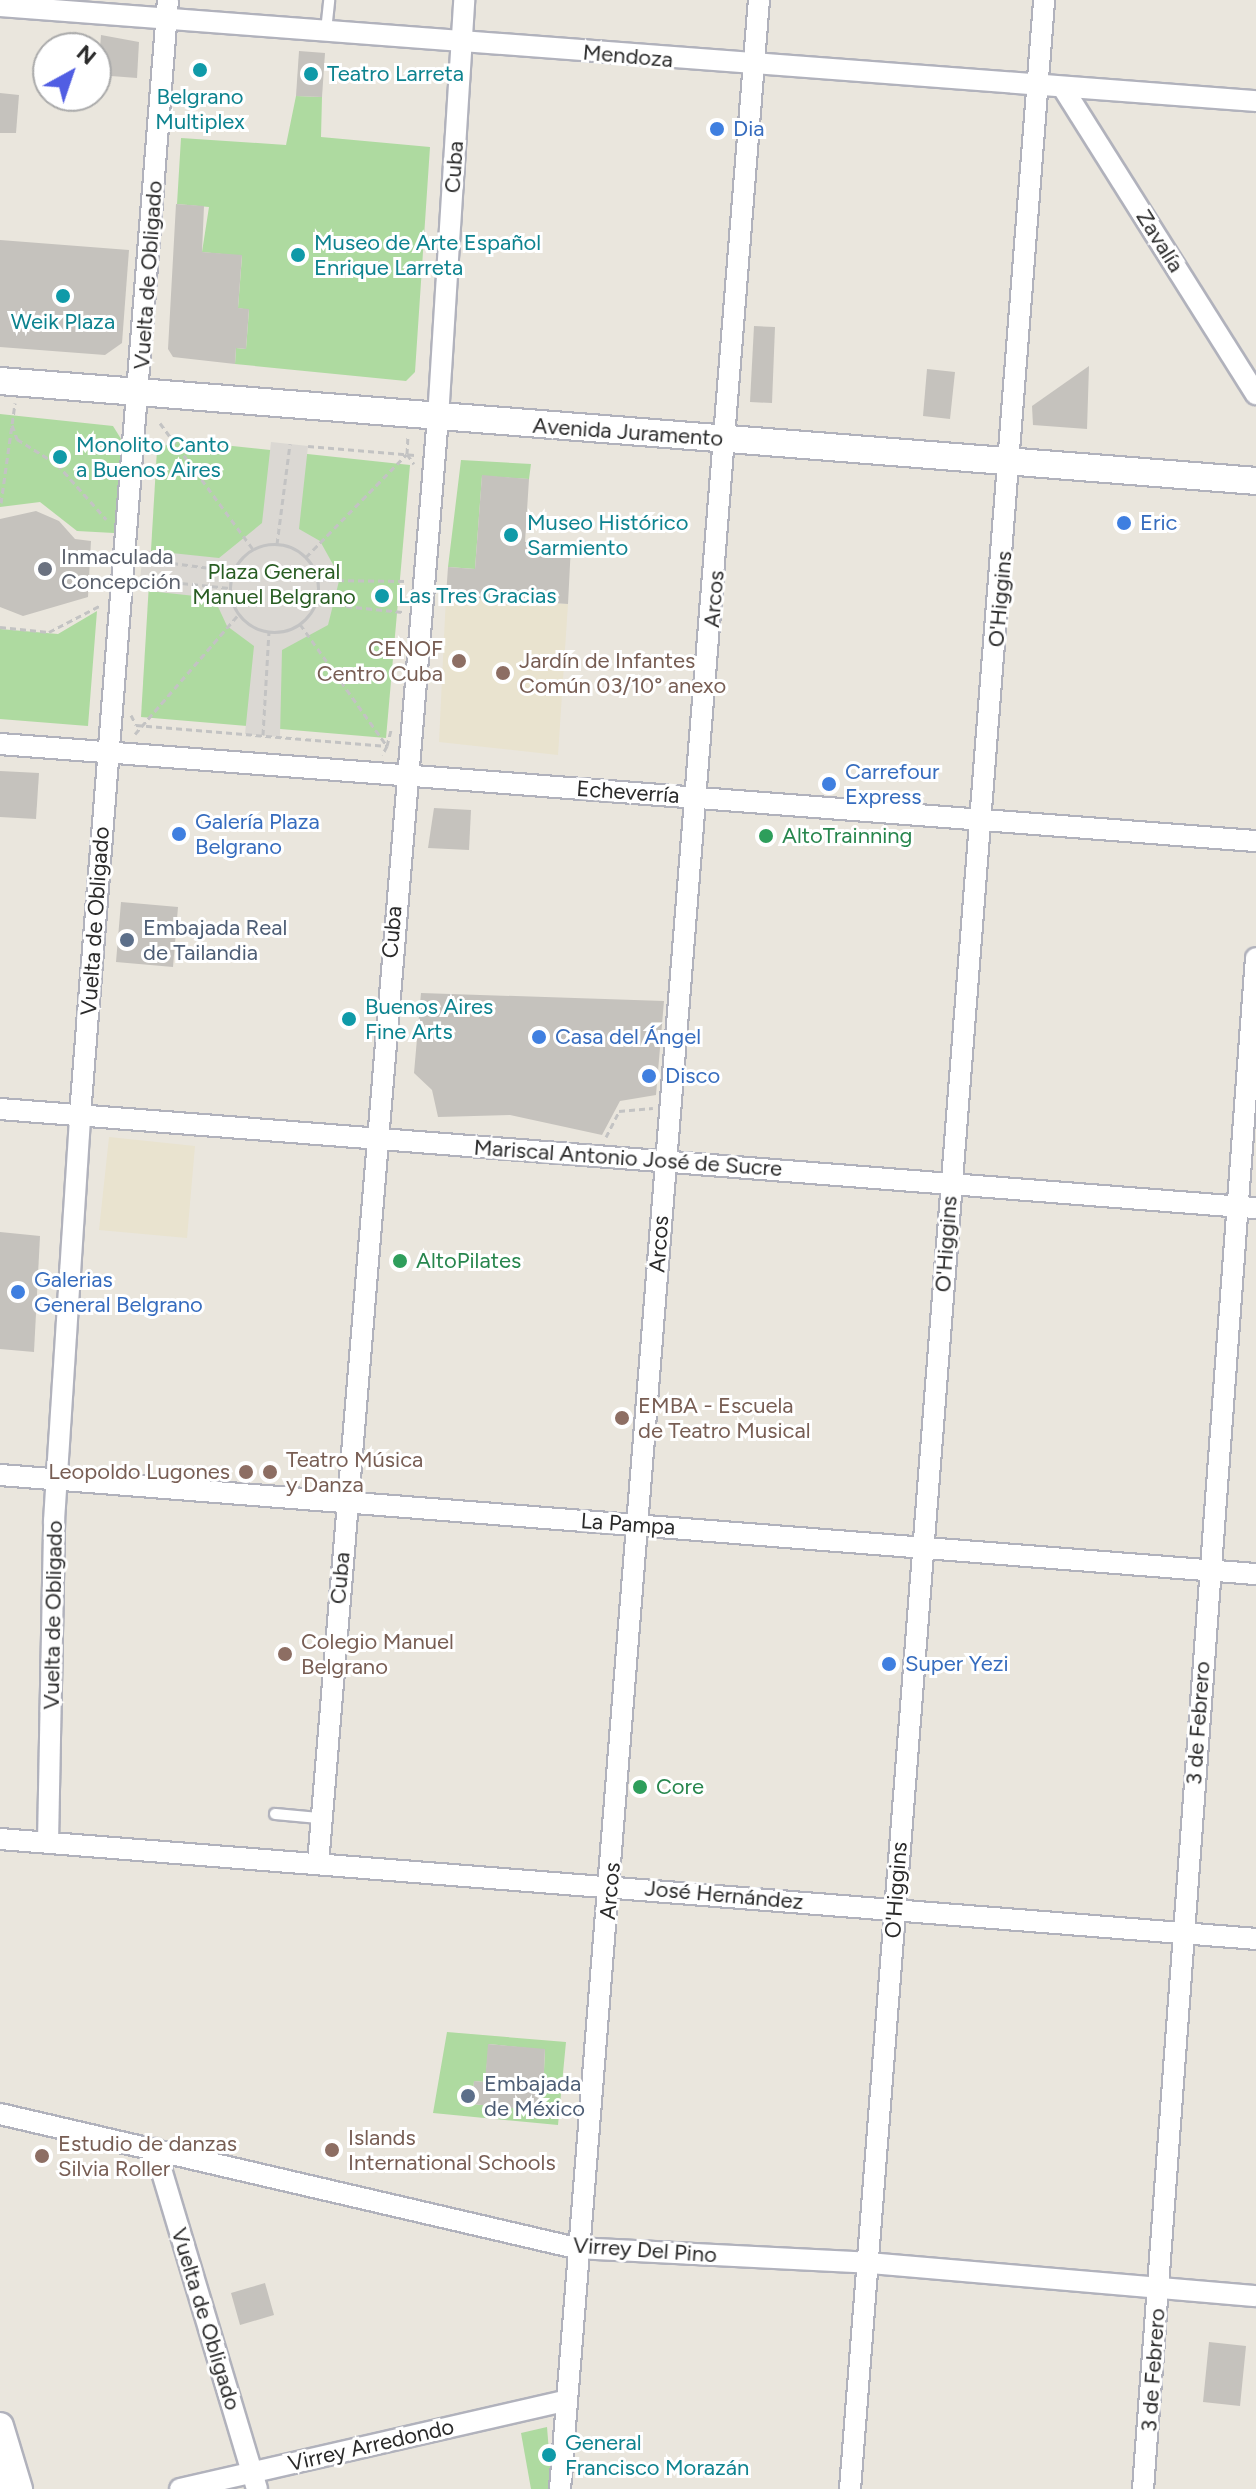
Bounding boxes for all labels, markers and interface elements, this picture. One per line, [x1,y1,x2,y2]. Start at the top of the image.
north arrow [32,32,112,112]
text: N [71,39,102,71]
street label: Mendoza [582,39,674,73]
marker: Belgrano Multiplex [191,61,209,79]
place label: Teatro Larreta [327,61,464,87]
marker: Teatro Larreta [302,65,320,83]
place label: Belgrano Multiplex [155,83,245,134]
place label: Dia [733,116,764,142]
marker: Dia [708,120,726,138]
street label: Cuba [439,140,469,194]
street label: Vuelta de Obligado [128,180,168,370]
street label: Zavalía [1131,205,1189,277]
place label: Museo de Arte Español Enrique Larreta [314,229,541,280]
marker: Museo de Arte Español Enrique Larreta [289,246,307,264]
marker: Weik Plaza [54,287,72,305]
place label: Weik Plaza [11,309,115,335]
street label: Avenida Juramento [532,412,724,452]
place label: Monolito Canto a Buenos Aires [76,431,229,482]
marker: Monolito Canto a Buenos Aires [51,448,69,466]
place label: Museo Histórico Sarmiento [527,509,688,560]
place label: Eric [1140,510,1177,536]
marker: Eric [1115,514,1133,532]
marker: Museo Histórico Sarmiento [502,526,520,544]
place label: Inmaculada Concepción [61,543,181,594]
street label: O'Higgins [983,550,1017,648]
park label: Plaza General Manuel Belgrano [192,558,356,610]
marker: Inmaculada Concepción [36,560,54,578]
street label: Arcos [698,569,730,629]
place label: Las Tres Gracias [398,583,556,609]
marker: Las Tres Gracias [373,587,391,605]
place label: CENOF Centro Cuba [317,635,443,686]
place label: Jardín de Infantes Común 03/10° anexo [519,647,726,698]
marker: CENOF Centro Cuba [450,652,468,670]
marker: Jardín de Infantes Común 03/10° anexo [494,664,512,682]
place label: Carrefour Express [845,758,939,810]
street label: Echeverría [576,775,680,809]
marker: Carrefour Express [820,775,838,793]
place label: Galería Plaza Belgrano [195,808,320,860]
place label: AltoTrainning [782,823,912,849]
marker: Galería Plaza Belgrano [170,825,188,843]
street label: Vuelta de Obligado [75,826,115,1016]
marker: AltoTrainning [757,827,775,845]
street label: Cuba [377,905,407,959]
place label: Embajada Real de Tailandia [143,914,287,966]
marker: Embajada Real de Tailandia [118,931,136,949]
place label: Buenos Aires Fine Arts [365,993,493,1044]
marker: Buenos Aires Fine Arts [340,1010,358,1028]
place label: Casa del Ángel [555,1024,701,1050]
marker: Casa del Ángel [530,1028,548,1046]
place label: Disco [665,1063,720,1089]
marker: Disco [640,1067,658,1085]
street label: Mariscal Antonio José de Sucre [473,1134,783,1182]
street label: O'Higgins [929,1195,963,1293]
street label: Arcos [644,1215,674,1273]
place label: AltoPilates [416,1248,521,1274]
marker: AltoPilates [391,1252,409,1270]
place label: Galerias General Belgrano [34,1266,203,1318]
marker: Galerias General Belgrano [9,1283,27,1301]
place label: EMBA - Escuela de Teatro Musical [638,1392,811,1444]
marker: EMBA - Escuela de Teatro Musical [613,1409,631,1427]
place label: Teatro Música y Danza [286,1446,423,1498]
place label: Leopoldo Lugones [48,1459,230,1485]
marker: Leopoldo Lugones [237,1463,255,1481]
marker: Teatro Música y Danza [261,1463,279,1481]
street label: La Pampa [580,1508,676,1540]
street label: Vuelta de Obligado [38,1520,68,1710]
street label: Cuba [325,1551,355,1605]
place label: Colegio Manuel Belgrano [301,1628,454,1680]
marker: Colegio Manuel Belgrano [276,1645,294,1663]
place label: Super Yezi [905,1651,1009,1677]
marker: Super Yezi [880,1655,898,1673]
street label: 3 de Febrero [1181,1660,1215,1786]
place label: Core [656,1774,704,1800]
marker: Core [631,1778,649,1796]
street label: O'Higgins [879,1841,913,1939]
street label: Arcos [594,1861,626,1921]
street label: José Hernández [644,1875,804,1915]
place label: Embajada de México [484,2070,585,2122]
marker: Embajada de México [459,2087,477,2105]
place label: Islands International Schools [348,2124,556,2176]
place label: Estudio de danzas Silvia Roller [58,2130,237,2182]
marker: Islands International Schools [323,2141,341,2159]
marker: Estudio de danzas Silvia Roller [33,2147,51,2165]
street label: Vuelta de Obligado [166,2225,246,2413]
street label: Virrey Del Pino [572,2232,718,2268]
street label: 3 de Febrero [1136,2307,1170,2433]
street label: Virrey Arredondo [286,2413,456,2477]
place label: General Francisco Morazán [565,2429,749,2480]
marker: General Francisco Morazán [540,2446,558,2464]

